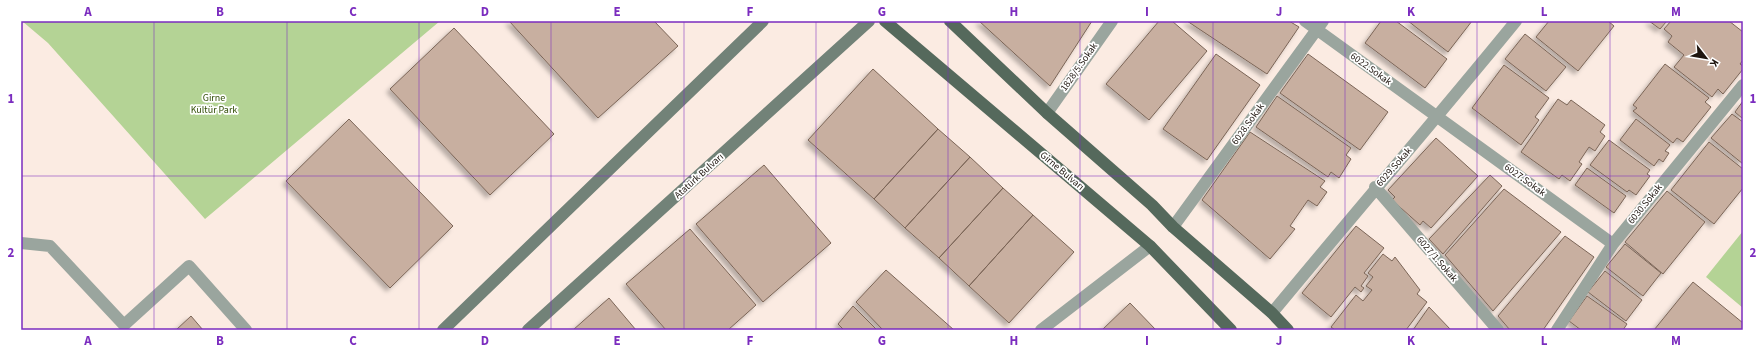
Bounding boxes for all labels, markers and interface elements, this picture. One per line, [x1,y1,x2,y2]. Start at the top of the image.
text: A [83,3,92,21]
text: B [216,3,224,21]
text: C [349,3,357,21]
text: D [481,3,489,21]
text: E [613,3,621,21]
text: F [747,3,754,21]
text: G [878,3,886,21]
text: H [1010,3,1018,21]
text: I [1145,3,1149,21]
text: J [1276,3,1282,21]
text: K [1407,3,1416,21]
text: L [1541,3,1548,21]
text: M [1671,3,1681,21]
north arrow [1686,38,1726,78]
street label: 1828/5.Sokak [1057,40,1101,94]
street label: 6022.Sokak [1347,49,1395,89]
text: K [1706,56,1722,70]
text: 1 [8,90,15,108]
text: 1 [1750,90,1757,108]
park label: Girne Kültür Park [191,91,237,117]
street label: 6028.Sokak [1228,100,1268,148]
street label: 6029.Sokak [1373,144,1415,190]
street label: Girne Bulvarı [1037,148,1087,194]
street label: Atatürk Bulvarı [671,150,727,202]
street label: 6027.Sokak [1501,160,1549,200]
street label: 6030.Sokak [1624,181,1666,227]
street label: 6027/1.Sokak [1413,233,1461,285]
text: 2 [8,244,15,262]
text: 2 [1750,244,1757,262]
text: A [83,332,92,350]
text: B [216,332,224,350]
text: C [349,332,357,350]
text: D [481,332,489,350]
text: E [613,332,621,350]
text: F [747,332,754,350]
text: G [878,332,886,350]
text: H [1010,332,1018,350]
text: I [1145,332,1149,350]
text: J [1276,332,1282,350]
text: K [1407,332,1416,350]
text: L [1541,332,1548,350]
text: M [1671,332,1681,350]

